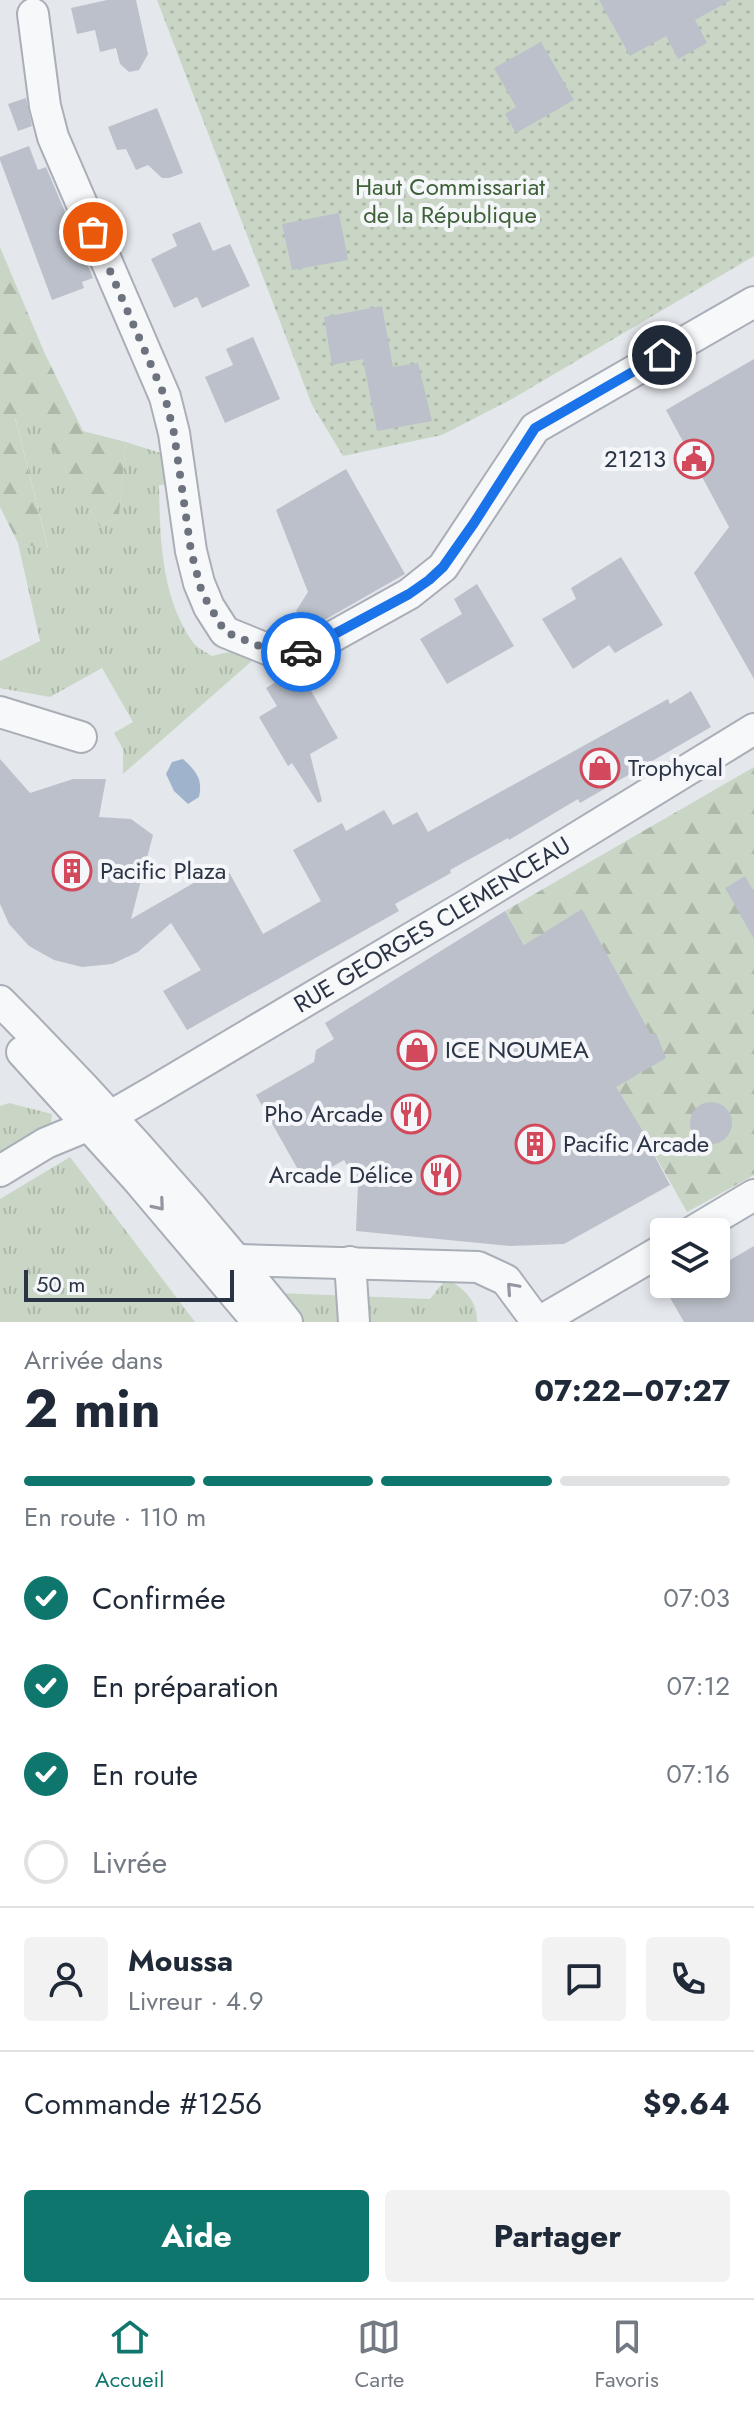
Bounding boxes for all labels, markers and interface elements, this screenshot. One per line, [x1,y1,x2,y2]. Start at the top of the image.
park label: Haut Commissariat de la République [355,169,545,232]
pin [59,198,127,266]
icon: bag [71,210,115,254]
pin [628,321,696,389]
icon: home [640,333,684,377]
public building icon: 21213 [673,438,715,480]
place label: 21213 [604,441,666,476]
courier [261,612,341,692]
icon: car [279,630,323,674]
shop icon: Trophycal [579,747,621,789]
place label: Trophycal [628,750,723,785]
street label: RUE GEORGES CLEMENCEAU [287,828,577,1021]
building icon: Pacific Plaza [51,850,93,892]
place label: Pacific Plaza [100,853,226,888]
shop icon: ICE NOUMEA [396,1029,438,1071]
place label: ICE NOUMEA [445,1032,589,1067]
restaurant icon: Pho Arcade [390,1093,432,1135]
place label: Pho Arcade [264,1096,383,1131]
building icon: Pacific Arcade [514,1123,556,1165]
place label: Pacific Arcade [563,1126,709,1161]
restaurant icon: Arcade Délice [420,1154,462,1196]
place label: Arcade Délice [269,1157,413,1192]
one-way arrow [149,1196,164,1211]
map controls [650,1218,730,1298]
button: layers [650,1218,730,1298]
scale bar [24,1266,234,1302]
text: 50 m [36,1268,85,1300]
one-way arrow [508,1283,522,1298]
text: Arrivée dans [24,1341,163,1379]
text: 07:22–07:27 [534,1369,730,1412]
text: 2 min [24,1371,161,1447]
text: En route · 110 m [24,1498,206,1536]
icon: check [24,1576,68,1620]
text: Confirmée [92,1577,226,1620]
text: 07:03 [663,1579,730,1617]
icon: check [24,1664,68,1708]
text: En préparation [92,1665,279,1708]
text: 07:12 [666,1667,730,1705]
icon: check [24,1752,68,1796]
text: En route [92,1753,198,1796]
text: 07:16 [666,1755,730,1793]
text: Livrée [92,1841,167,1884]
button: person [24,1937,108,2021]
button: chat [542,1937,626,2021]
button: phone [646,1937,730,2021]
text: Moussa [128,1939,233,1982]
text: Livreur · 4.9 [128,1982,264,2020]
text: Commande #1256 [24,2082,262,2125]
text: $9.64 [643,2082,730,2125]
button: Aide [24,2190,369,2282]
button: Partager [385,2190,730,2282]
tab: Accueil [95,2315,164,2395]
tab: Carte [355,2315,404,2395]
tab: Favoris [595,2315,659,2395]

